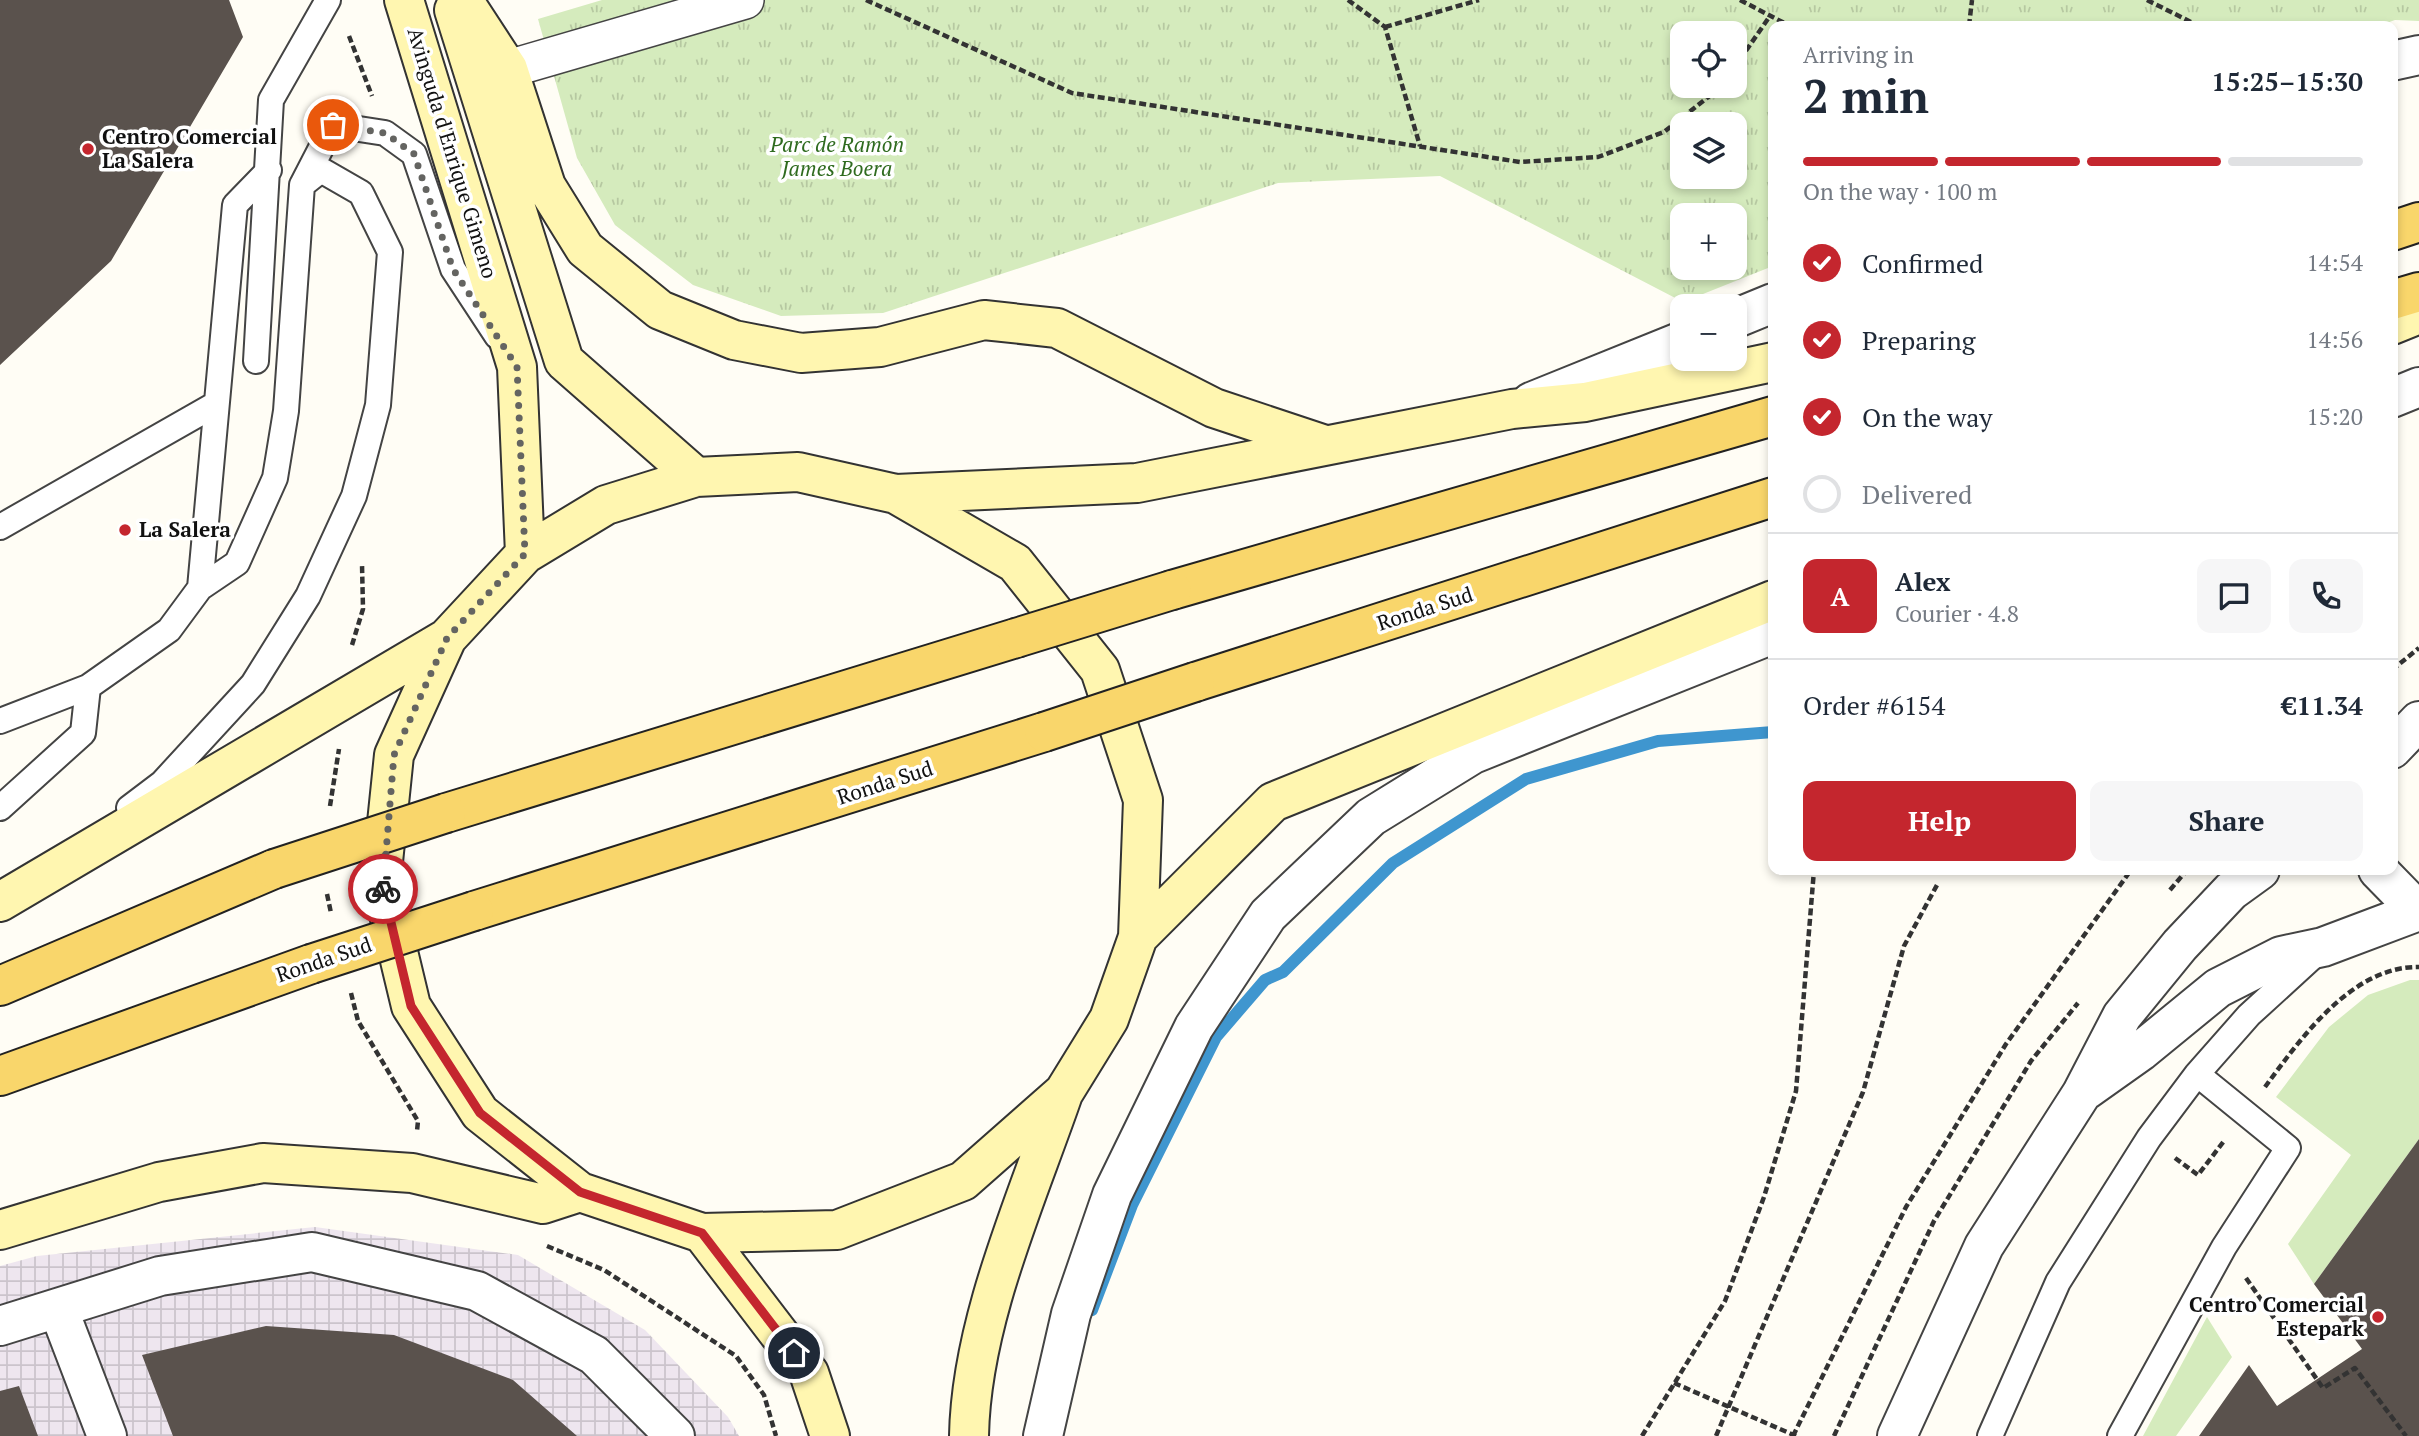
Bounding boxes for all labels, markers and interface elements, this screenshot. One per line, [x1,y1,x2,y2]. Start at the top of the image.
map controls [1670,21,1747,371]
button: locate [1670,21,1747,98]
street label: Avinguda d'Enrique Gimeno [401,24,504,282]
text: Arriving in [1803,39,1914,70]
text: 15:25–15:30 [2211,64,2363,98]
text: 2 min [1803,65,1929,126]
pin [303,95,363,155]
icon: bag [314,106,352,144]
button: layers [1670,112,1747,189]
place label: Centro Comercial La Salera [102,122,277,174]
park label: Parc de Ramón James Boera [769,130,904,182]
marker: Centro Comercial La Salera [80,141,96,157]
text: On the way · 100 m [1803,176,1997,207]
button: + [1670,203,1747,280]
icon: check [1803,244,1841,282]
text: Confirmed [1862,246,1983,280]
text: 14:54 [2306,247,2363,278]
button: − [1670,294,1747,371]
icon: check [1803,321,1841,359]
text: Preparing [1862,323,1975,357]
text: 14:56 [2306,324,2363,355]
icon: check [1803,398,1841,436]
text: On the way [1862,400,1993,434]
text: 15:20 [2306,401,2363,432]
text: Delivered [1862,477,1972,511]
place label: La Salera [139,515,231,543]
marker: La Salera [117,522,133,538]
button: chat [2197,559,2271,633]
button: phone [2289,559,2363,633]
text: Alex [1895,564,1951,598]
street label: Ronda Sud [1373,579,1477,637]
text: A [1831,579,1849,613]
text: Courier · 4.8 [1895,598,2019,629]
text: Order #6154 [1803,688,1945,722]
text: €11.34 [2282,688,2363,722]
street label: Ronda Sud [833,753,937,811]
button: Help [1803,781,2076,861]
button: Share [2090,781,2363,861]
courier [348,854,418,924]
icon: bike [364,870,402,908]
street label: Ronda Sud [272,930,376,988]
place label: Centro Comercial Estepark [2189,1290,2365,1342]
marker: Centro Comercial Estepark [2370,1309,2386,1325]
pin [764,1323,824,1383]
icon: home [775,1334,813,1372]

